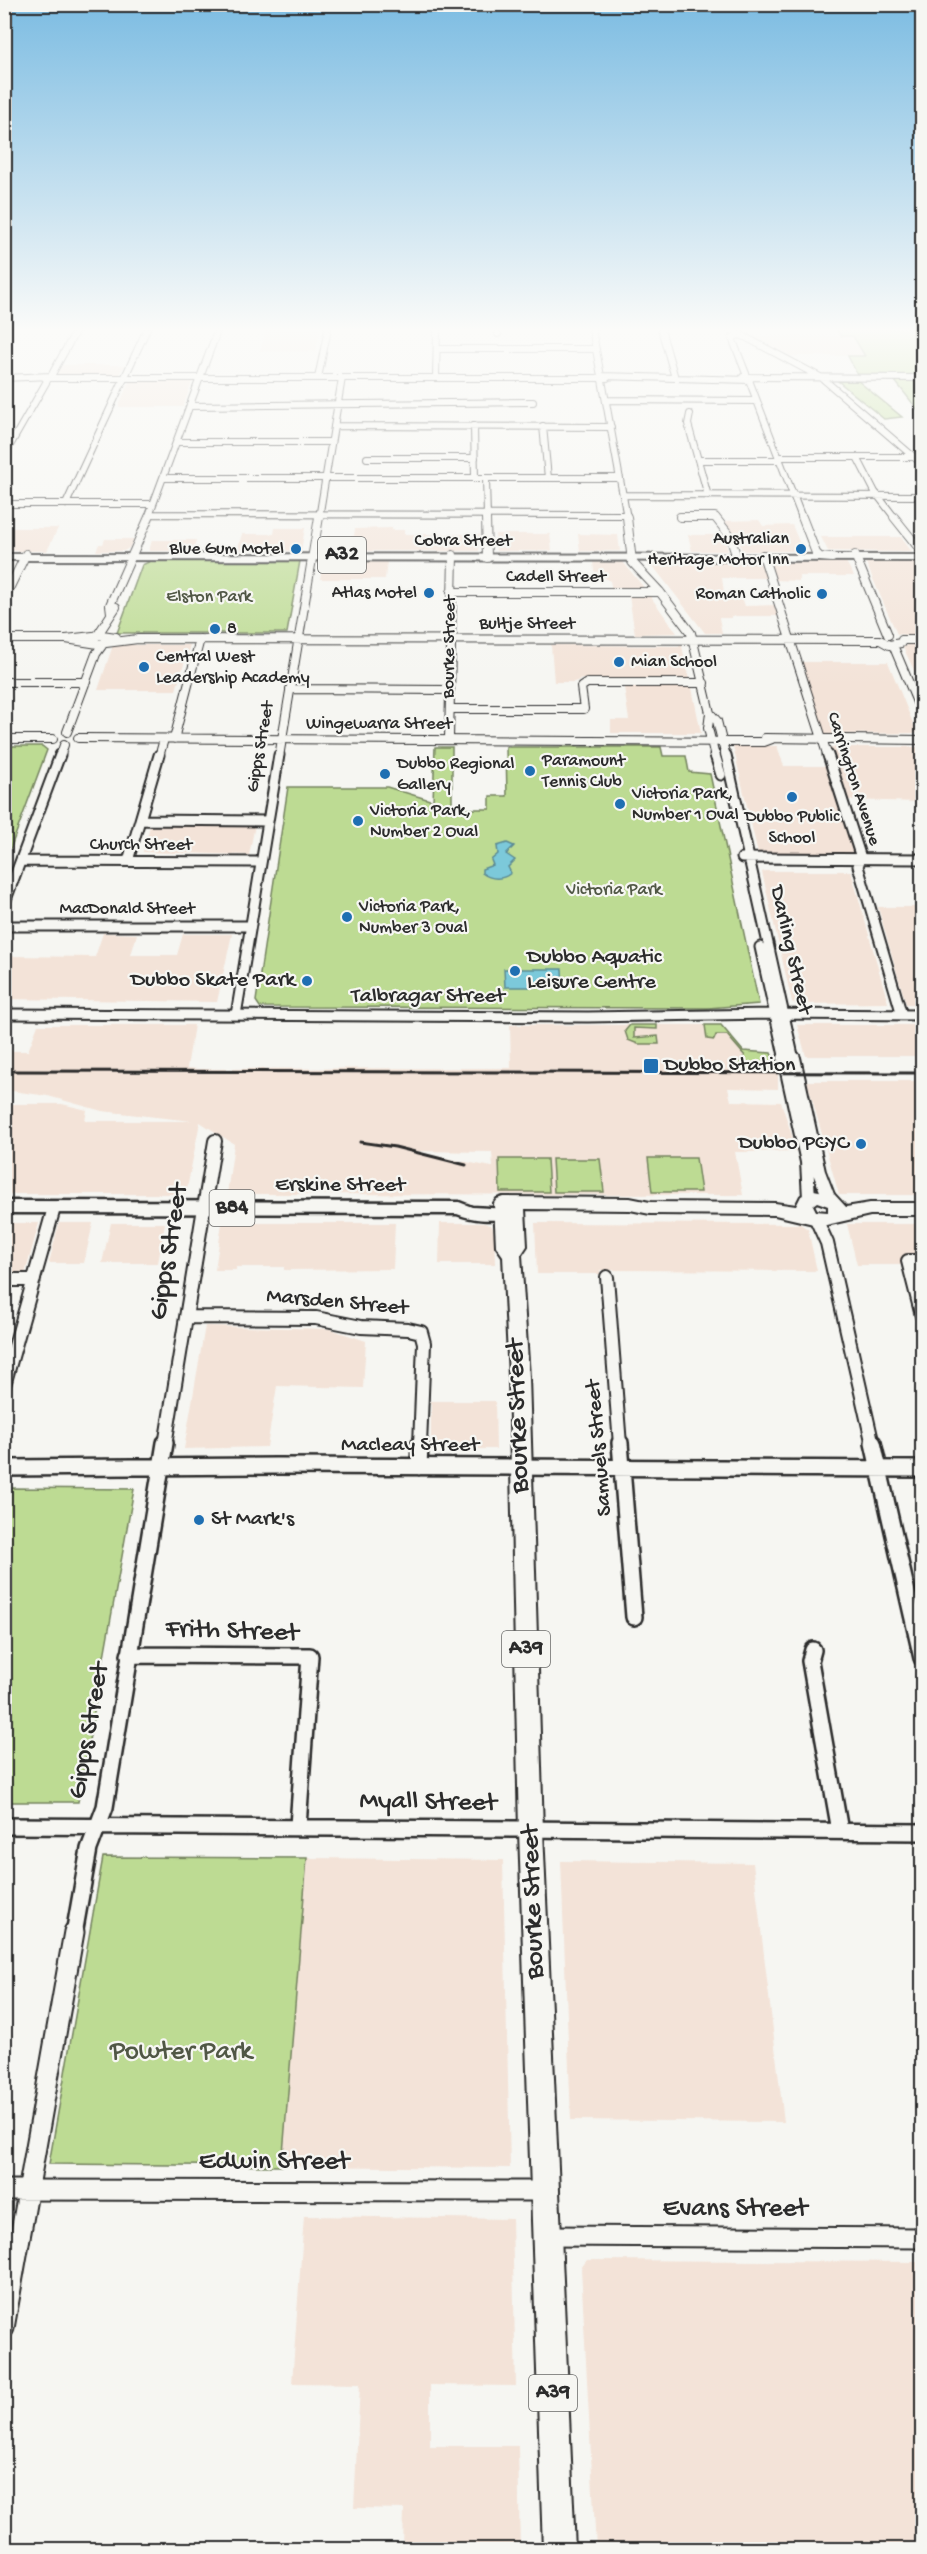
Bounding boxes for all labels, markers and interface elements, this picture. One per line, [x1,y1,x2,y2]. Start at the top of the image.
place label: Australian Heritage Motor Inn [647,529,789,571]
street label: Cobra Street [414,531,513,552]
road number: A32 [318,537,366,573]
place label: Blue Gum Motel [169,539,284,560]
marker: Blue Gum Motel [289,542,303,556]
marker: Australian Heritage Motor Inn [794,542,808,556]
street label: Cadell Street [506,567,608,588]
place label: Atlas Motel [332,583,417,604]
place label: Roman Catholic [696,584,811,605]
marker: Atlas Motel [422,586,436,600]
park label: Elston Park [166,587,254,608]
marker: Roman Catholic [815,587,829,601]
street label: Bourke Street [439,594,461,700]
street label: Bultje Street [478,614,577,635]
place label: 8 [227,619,237,640]
marker: 8 [208,622,222,636]
place label: Central West Leadership Academy [156,647,310,689]
place label: Mian School [631,652,717,673]
marker: Mian School [612,655,626,669]
marker: Central West Leadership Academy [137,660,151,674]
street label: Gipps Street [243,698,280,794]
street label: Carrington Avenue [822,710,885,849]
street label: Wingewarra Street [306,714,454,735]
place label: Paramount Tennis Club [541,751,626,793]
place label: Dubbo Regional Gallery [396,754,515,796]
marker: Paramount Tennis Club [523,764,537,778]
marker: Dubbo Regional Gallery [378,767,392,781]
place label: Victoria Park, Number 1 Oval [631,784,739,826]
marker: Dubbo Public School [785,790,799,804]
marker: Victoria Park, Number 1 Oval [613,797,627,811]
place label: Victoria Park, Number 2 Oval [369,801,478,843]
place label: Dubbo Public School [744,807,840,849]
marker: Victoria Park, Number 2 Oval [351,814,365,828]
street label: Church Street [90,835,194,856]
park label: Victoria Park [565,880,664,901]
street label: Darling Street [762,881,818,1019]
place label: Victoria Park, Number 3 Oval [358,897,468,939]
street label: MacDonald Street [60,899,196,920]
marker: Victoria Park, Number 3 Oval [340,910,354,924]
place label: Dubbo Aquatic Leisure Centre [525,945,663,996]
marker: Dubbo Aquatic Leisure Centre [508,964,522,978]
place label: Dubbo Skate Park [129,968,297,994]
marker: Dubbo Skate Park [300,974,314,988]
street label: Talbragar Street [349,984,507,1010]
place label: Dubbo Station [662,1053,796,1079]
marker: Dubbo Station [642,1057,660,1075]
place label: Dubbo PCYC [736,1131,851,1157]
marker: Dubbo PCYC [854,1137,868,1151]
street label: Erskine Street [275,1173,407,1199]
street label: Gipps Street [143,1179,197,1323]
road number: B84 [210,1190,254,1226]
street label: Marsden Street [265,1284,411,1322]
street label: Bourke Street [500,1336,538,1495]
street label: Samuels Street [581,1377,619,1517]
street label: Macleay Street [341,1433,481,1459]
place label: St Mark's [211,1507,295,1533]
marker: St Mark's [192,1513,206,1527]
street label: Frith Street [164,1614,301,1650]
road number: A39 [502,1631,550,1667]
street label: Gipps Street [62,1658,118,1802]
street label: Myall Street [359,1786,499,1820]
street label: Bourke Street [515,1822,553,1981]
park label: Powter Park [109,2037,255,2069]
street label: Edwin Street [199,2147,351,2179]
street label: Evans Street [663,2194,809,2226]
road number: A39 [529,2375,577,2411]

